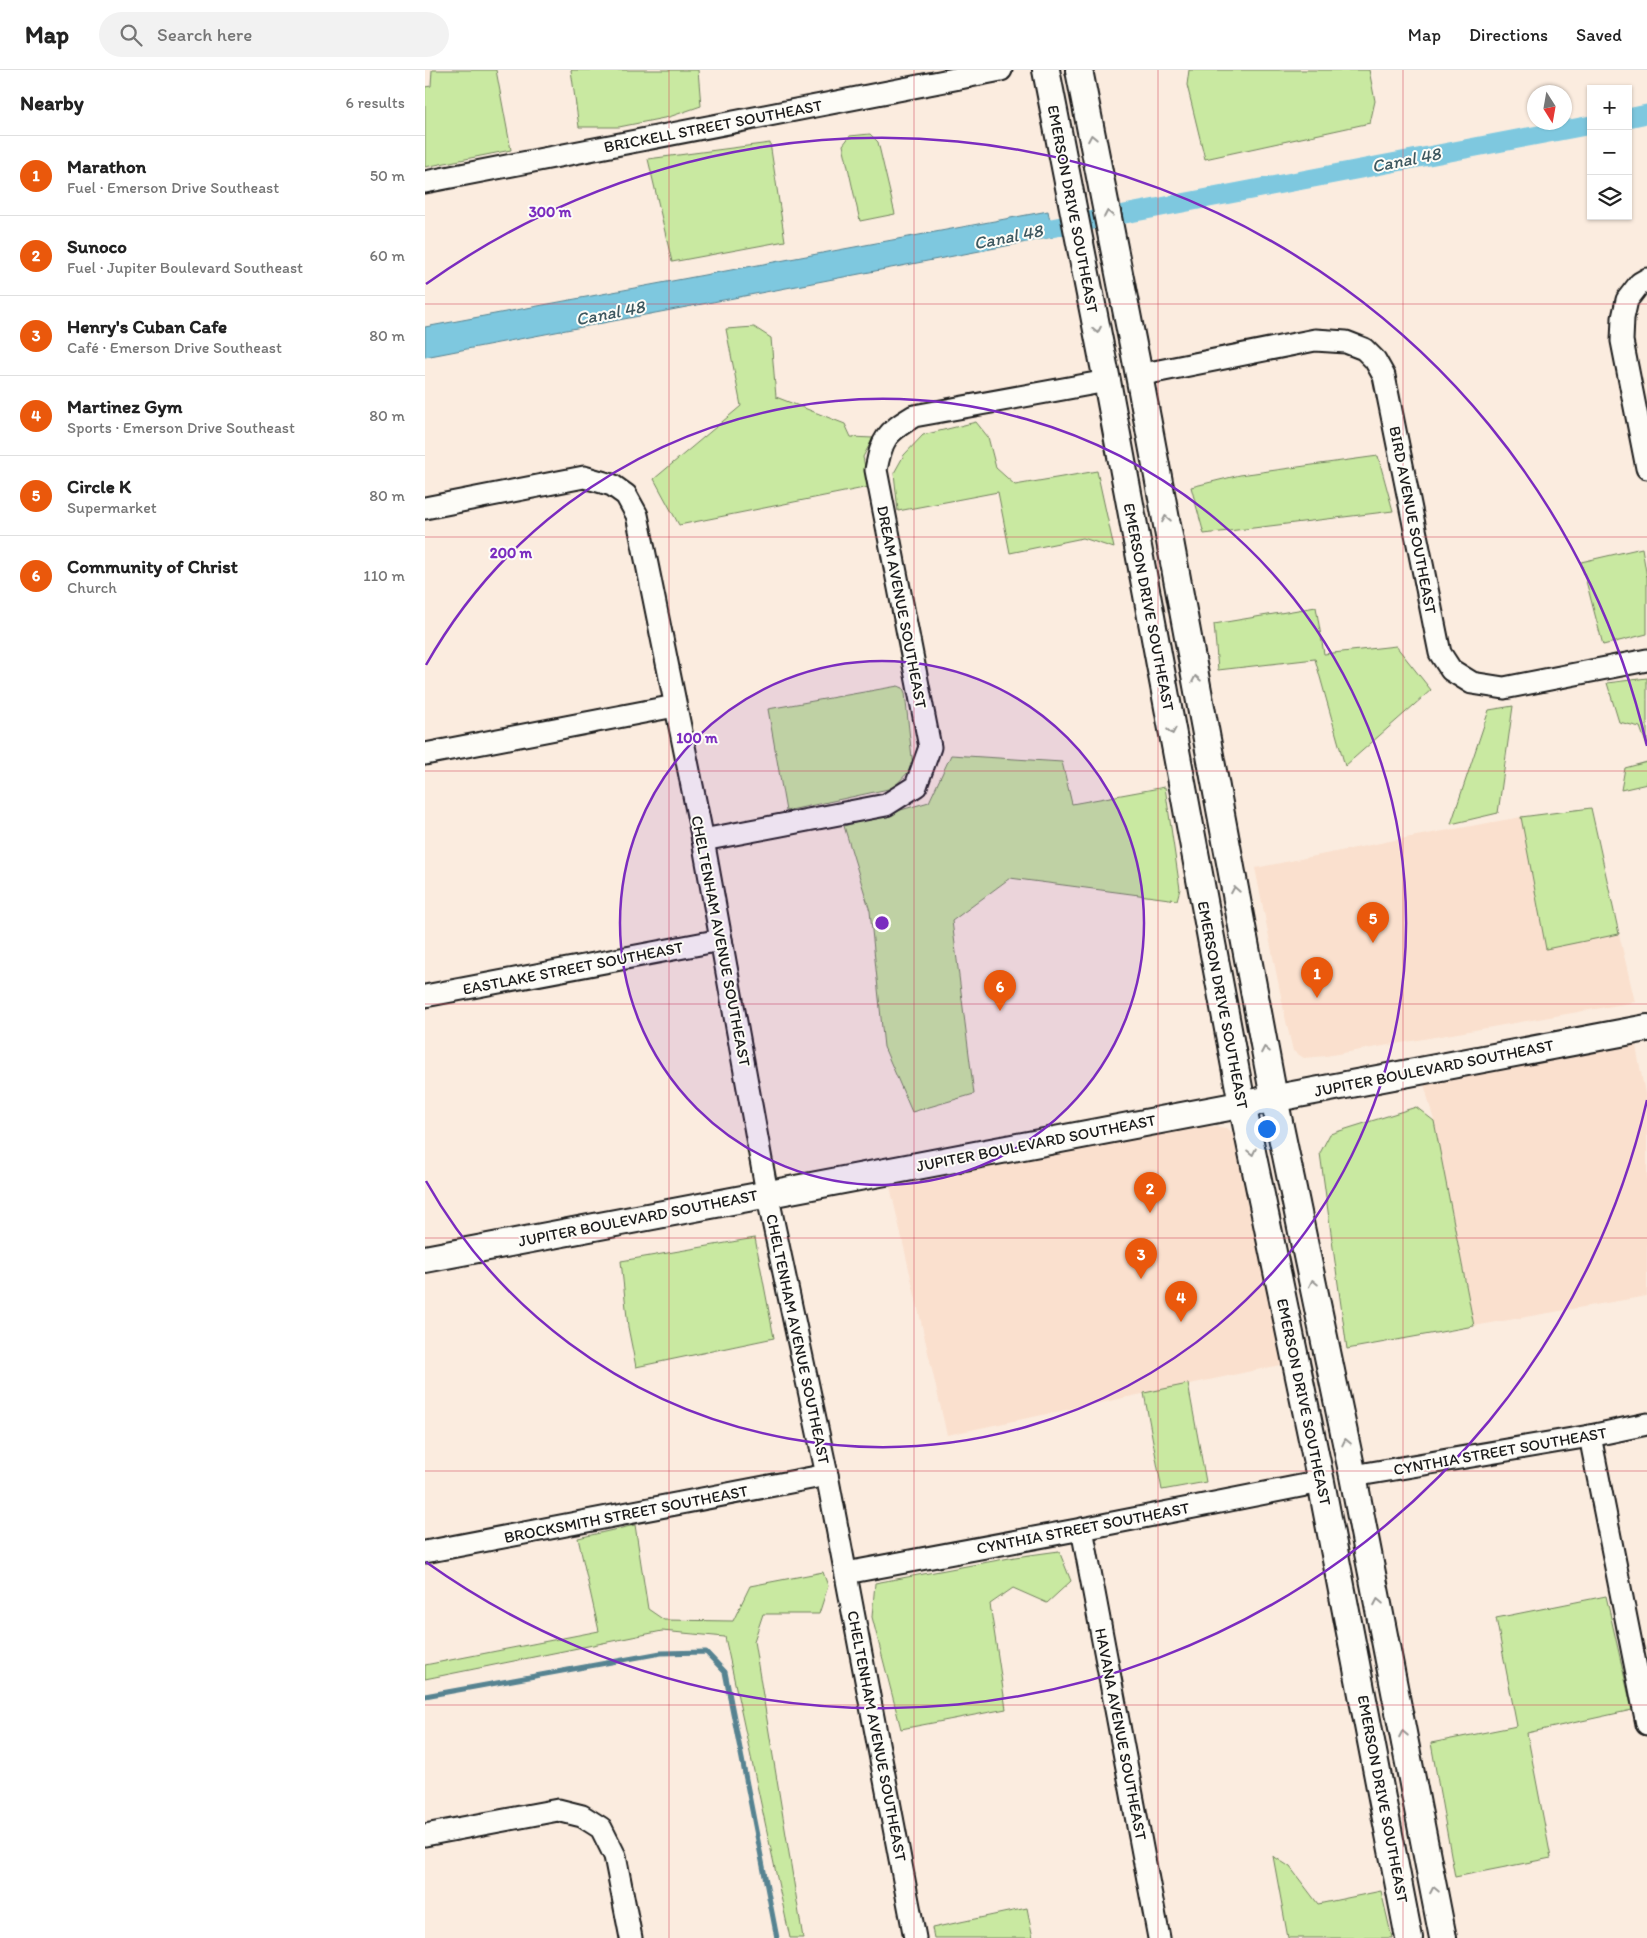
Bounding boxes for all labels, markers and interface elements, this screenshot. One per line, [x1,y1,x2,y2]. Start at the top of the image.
search box [99,12,449,57]
text: Map [25,20,69,49]
icon: search [117,21,145,49]
text: Search here [157,23,252,46]
text: Map [1408,24,1441,46]
text: Directions [1469,24,1548,46]
text: Saved [1576,24,1622,46]
north arrow [1527,85,1572,130]
map controls [1587,85,1632,220]
button: + [1587,85,1632,130]
text: Nearby [20,90,84,115]
text: 6 results [345,93,405,112]
street label: BRICKELL STREET SOUTHEAST [602,95,824,157]
street label: EMERSON DRIVE SOUTHEAST [1043,103,1103,315]
button: − [1587,130,1632,175]
one-way arrow [1088,133,1098,142]
water label: Canal 48 [1370,142,1443,177]
text: Marathon [67,155,146,178]
text: 1 [32,166,40,185]
text: 50 m [370,166,405,185]
button: layers [1587,175,1632,220]
text: Fuel · Emerson Drive Southeast [67,178,279,197]
text: 300 m [529,203,572,221]
one-way arrow [1103,209,1113,218]
water label: Canal 48 [972,219,1045,254]
text: Sunoco [67,235,127,258]
text: 2 [32,246,40,265]
text: 60 m [370,246,405,265]
text: Fuel · Jupiter Boulevard Southeast [67,258,303,277]
water label: Canal 48 [574,295,647,330]
text: Henry's Cuban Cafe [67,315,227,338]
text: 3 [32,326,40,345]
text: 80 m [369,326,405,345]
one-way arrow [1091,326,1101,334]
text: Café · Emerson Drive Southeast [67,338,282,357]
text: Martinez Gym [67,395,182,418]
text: 4 [31,406,41,425]
text: 80 m [369,406,405,425]
text: Sports · Emerson Drive Southeast [67,418,295,437]
street label: BIRD AVENUE SOUTHEAST [1385,424,1441,616]
text: Circle K [67,475,131,498]
text: 5 [32,486,40,505]
text: 80 m [369,486,405,505]
text: Supermarket [67,498,157,517]
street label: EMERSON DRIVE SOUTHEAST [1119,501,1179,713]
street label: DREAM AVENUE SOUTHEAST [873,504,931,710]
one-way arrow [1161,515,1172,524]
text: 200 m [490,544,533,562]
text: Community of Christ [67,555,238,578]
text: 6 [32,566,40,585]
text: 110 m [363,566,405,585]
text: Church [67,578,117,597]
one-way arrow [1191,674,1202,683]
one-way arrow [1166,726,1177,735]
text: 100 m [676,729,718,747]
street label: CHELTENHAM AVENUE SOUTHEAST [687,814,755,1068]
one-way arrow [1231,886,1241,895]
street label: EMERSON DRIVE SOUTHEAST [1193,899,1253,1111]
pin: 5 [1357,902,1389,943]
centre of rings [873,914,891,932]
street label: EASTLAKE STREET SOUTHEAST [461,937,685,999]
pin: 1 [1301,957,1333,998]
pin: 6 [984,970,1016,1011]
street label: JUPITER BOULEVARD SOUTHEAST [1313,1035,1555,1101]
one-way arrow [1261,1046,1271,1054]
street label: JUPITER BOULEVARD SOUTHEAST [915,1110,1157,1176]
your location [1254,1116,1280,1142]
one-way arrow [1246,1147,1257,1156]
pin: 2 [1134,1172,1166,1213]
street label: JUPITER BOULEVARD SOUTHEAST [517,1185,759,1251]
street label: CHELTENHAM AVENUE SOUTHEAST [762,1212,834,1466]
pin: 3 [1125,1238,1157,1279]
one-way arrow [1308,1279,1319,1288]
pin: 4 [1165,1281,1197,1322]
street label: EMERSON DRIVE SOUTHEAST [1273,1297,1335,1507]
street label: CYNTHIA STREET SOUTHEAST [1392,1423,1608,1479]
one-way arrow [1342,1438,1352,1447]
street label: BROCKSMITH STREET SOUTHEAST [502,1481,750,1547]
street label: CYNTHIA STREET SOUTHEAST [975,1498,1191,1558]
one-way arrow [1373,1597,1383,1606]
street label: CHELTENHAM AVENUE SOUTHEAST [843,1609,911,1863]
street label: HAVANA AVENUE SOUTHEAST [1091,1626,1151,1842]
street label: EMERSON DRIVE SOUTHEAST [1353,1693,1413,1905]
one-way arrow [1399,1730,1409,1738]
one-way arrow [1429,1886,1439,1895]

